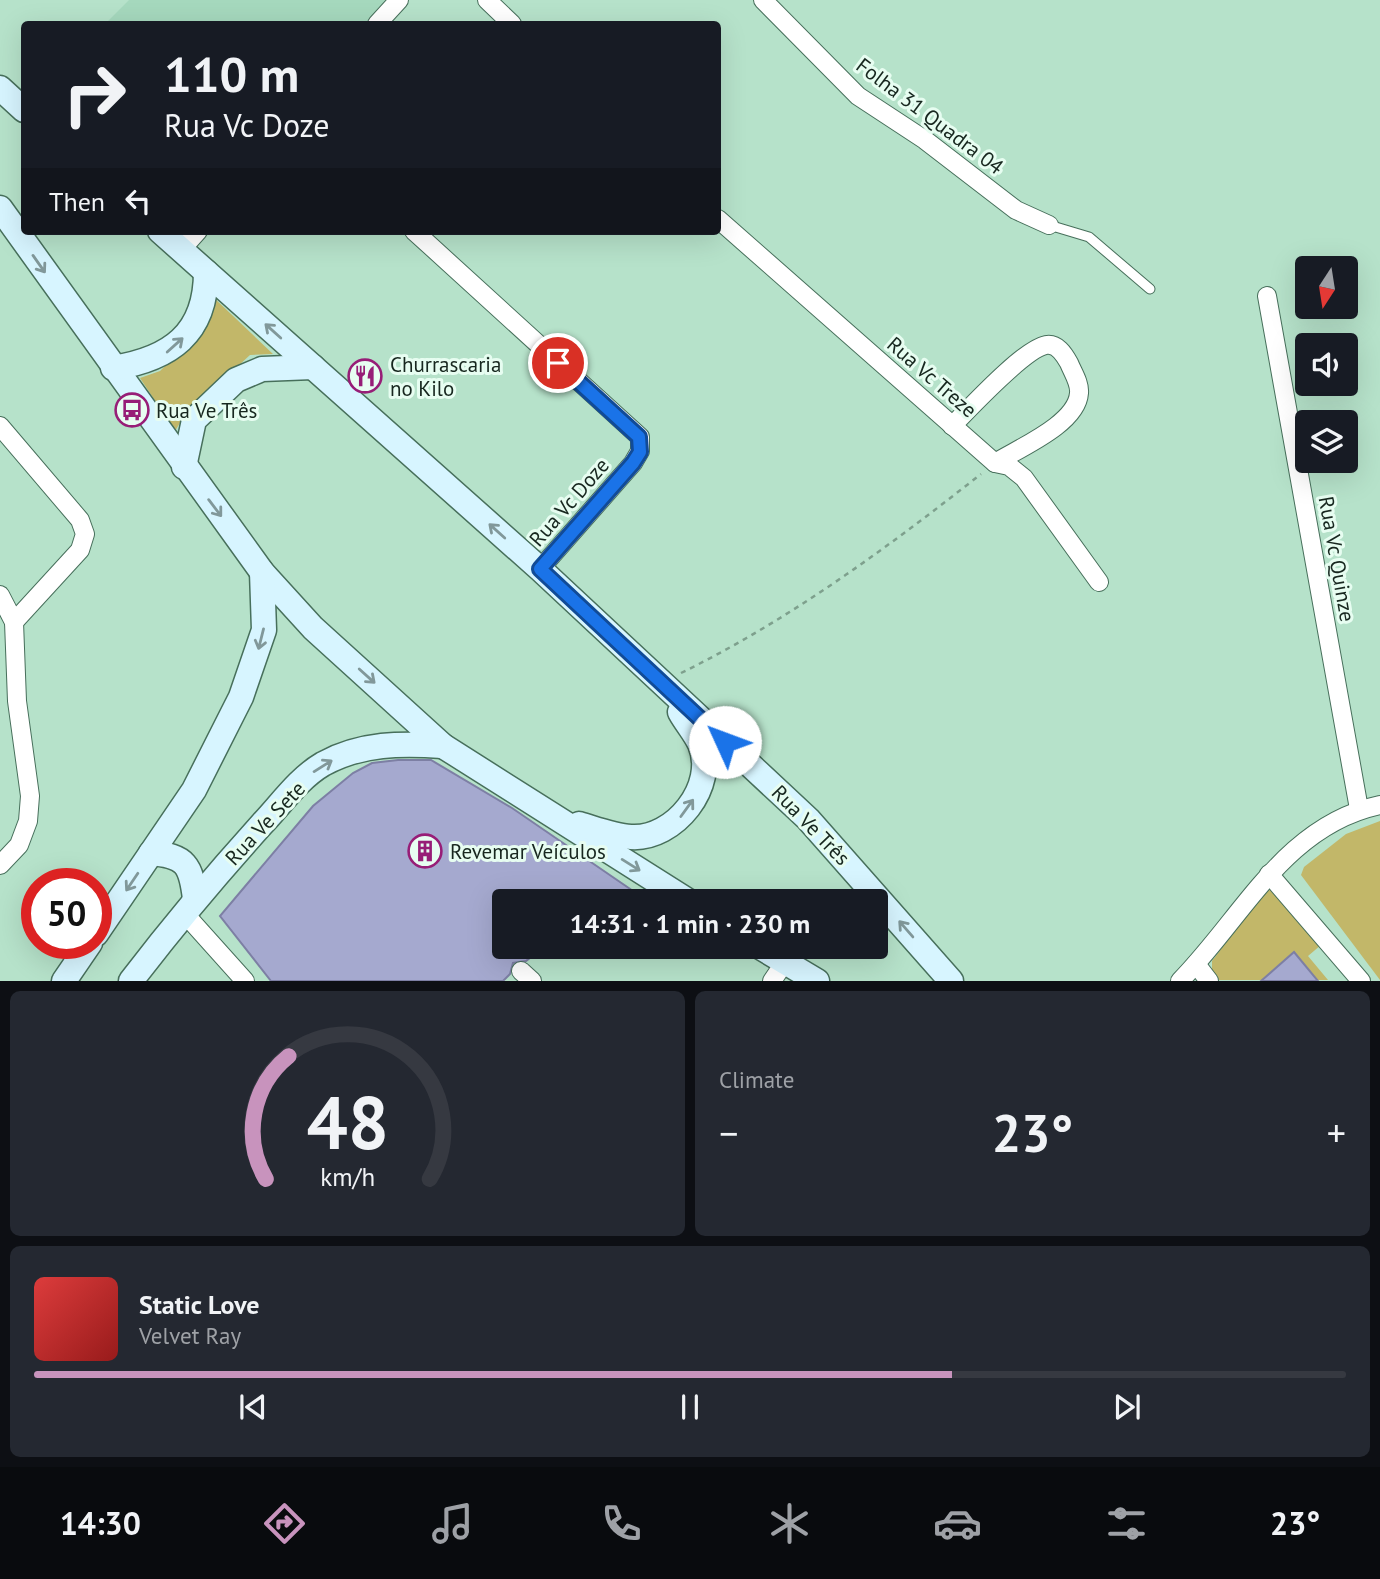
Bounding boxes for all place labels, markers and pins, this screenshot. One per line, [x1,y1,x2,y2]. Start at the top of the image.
pin [528,333,588,393]
place label: Churrascaria no Kilo [390,351,501,402]
restaurant icon: Churrascaria no Kilo [346,357,384,395]
bus stop icon: Rua Ve Três [113,391,151,429]
place label: Rua Ve Três [156,397,257,424]
building icon: Revemar Veículos [406,832,444,870]
place label: Revemar Veículos [450,838,606,865]

